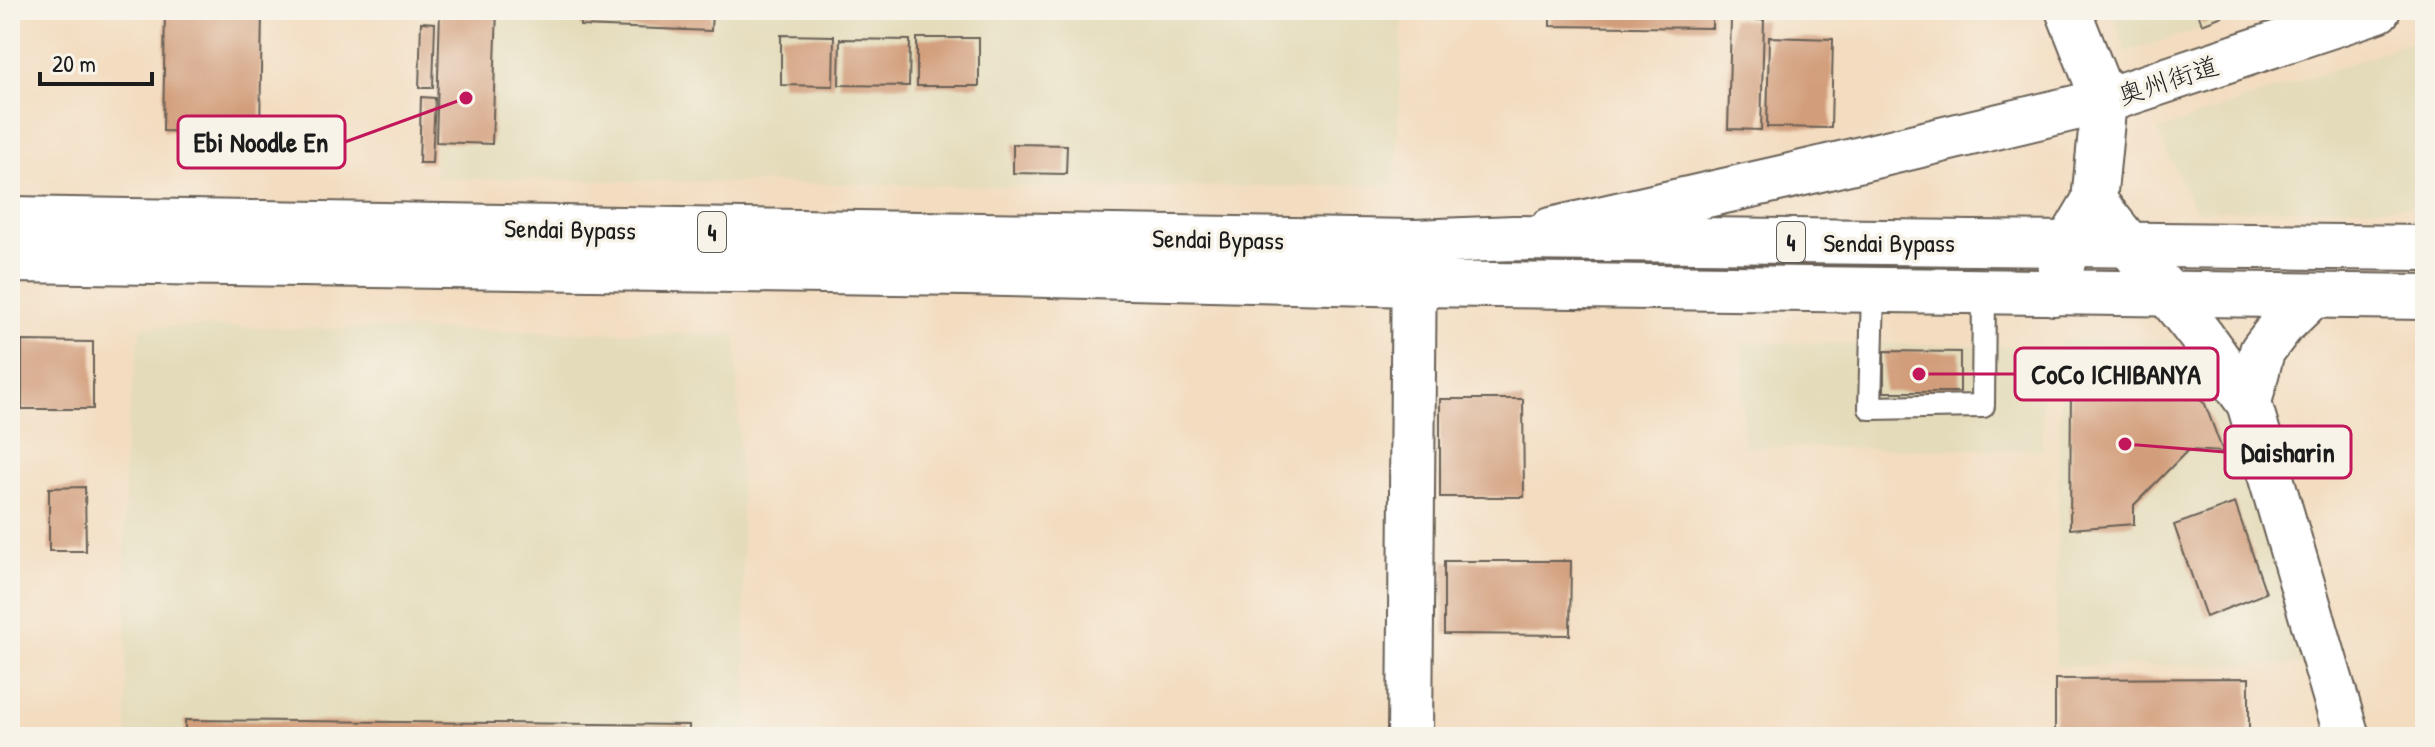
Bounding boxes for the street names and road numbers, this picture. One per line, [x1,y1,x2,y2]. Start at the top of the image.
street label: 奥州街道 [2113,47,2223,113]
street label: Sendai Bypass [504,210,636,248]
road number: 4 [698,212,726,252]
street label: Sendai Bypass [1152,220,1284,258]
road number: 4 [1777,222,1805,262]
street label: Sendai Bypass [1823,225,1955,260]

